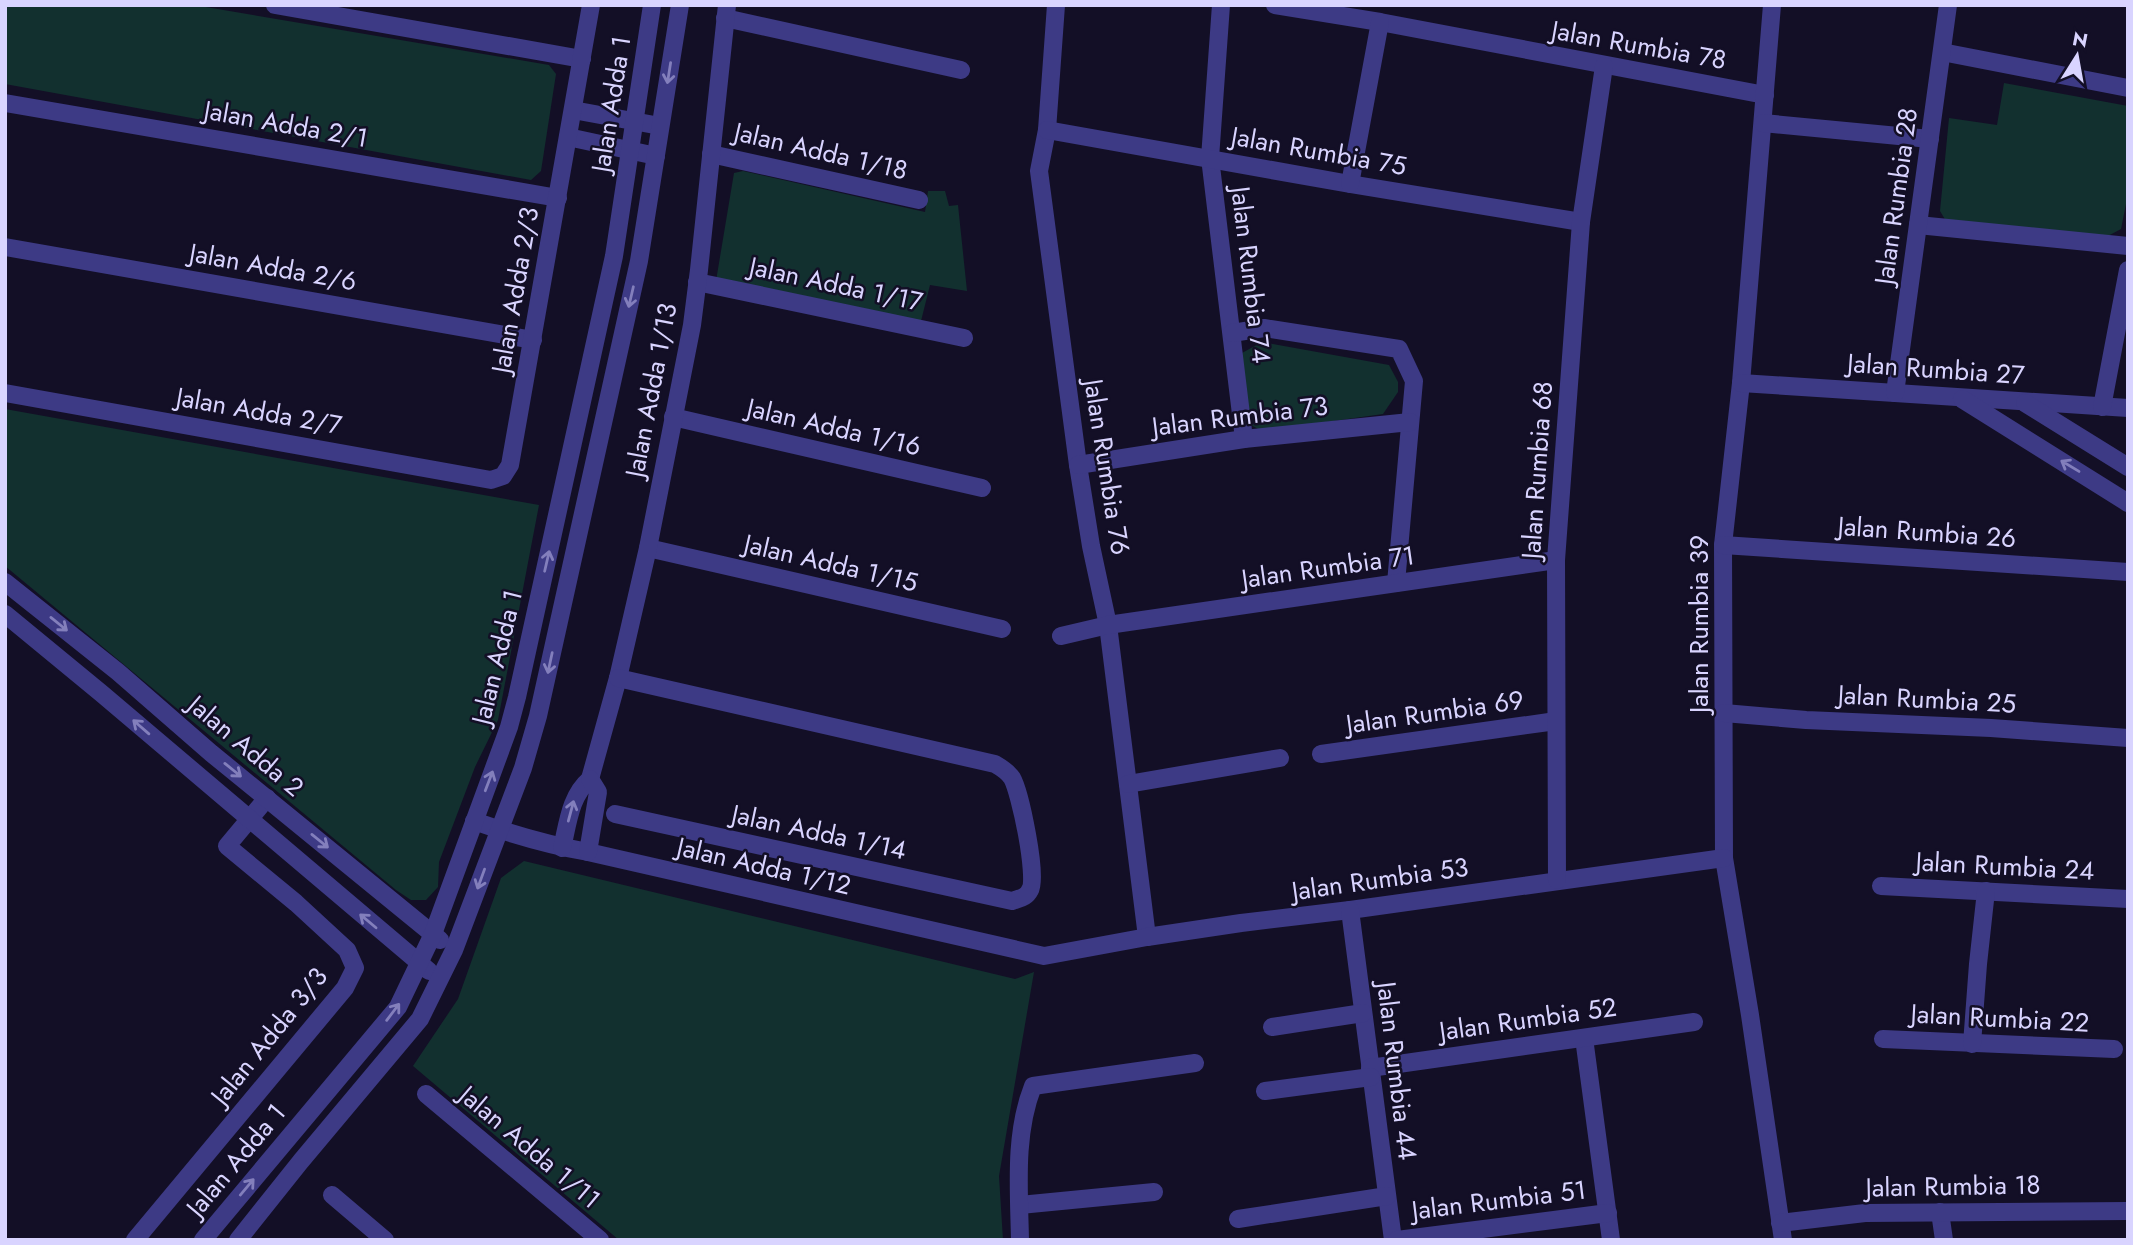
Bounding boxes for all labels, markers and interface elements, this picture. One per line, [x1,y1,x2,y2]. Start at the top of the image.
street label: Jalan Rumbia 78 [1546,10,1729,79]
north arrow [2042,21,2112,91]
text: N [2070,25,2090,54]
street label: Jalan Adda 1 [581,33,641,178]
one-way arrow [662,61,675,84]
street label: Jalan Adda 2/1 [198,90,371,157]
street label: Jalan Rumbia 28 [1864,105,1927,290]
street label: Jalan Adda 1/18 [728,112,911,189]
street label: Jalan Rumbia 75 [1225,116,1410,185]
street label: Jalan Rumbia 74 [1221,181,1281,366]
street label: Jalan Adda 2/3 [481,204,548,379]
street label: Jalan Adda 2/6 [184,233,359,300]
street label: Jalan Adda 1/17 [743,246,926,321]
one-way arrow [624,285,638,308]
street label: Jalan Adda 1/13 [615,300,687,483]
street label: Jalan Rumbia 27 [1843,344,2026,394]
street label: Jalan Rumbia 76 [1074,373,1140,558]
street label: Jalan Adda 2/7 [170,377,345,444]
street label: Jalan Rumbia 68 [1512,380,1562,563]
street label: Jalan Rumbia 73 [1147,386,1330,446]
street label: Jalan Adda 1/16 [740,388,925,465]
one-way arrow [2061,459,2081,473]
street label: Jalan Rumbia 26 [1833,507,2018,557]
street label: Jalan Adda 1/15 [737,524,922,601]
street label: Jalan Rumbia 39 [1680,535,1718,716]
street label: Jalan Rumbia 71 [1236,536,1417,598]
one-way arrow [540,550,554,573]
street label: Jalan Adda 1 [461,586,532,731]
one-way arrow [49,617,67,632]
one-way arrow [543,651,557,674]
street label: Jalan Rumbia 25 [1834,675,2017,723]
street label: Jalan Rumbia 69 [1341,681,1526,744]
street label: Jalan Adda 2 [178,684,312,806]
one-way arrow [133,720,151,735]
one-way arrow [223,763,242,778]
one-way arrow [484,770,497,792]
street label: Jalan Adda 1/14 [725,794,910,869]
one-way arrow [565,800,578,822]
street label: Jalan Adda 1/12 [670,827,855,904]
one-way arrow [310,833,328,849]
street label: Jalan Rumbia 24 [1912,842,2095,890]
street label: Jalan Rumbia 53 [1286,848,1471,911]
one-way arrow [473,867,486,889]
one-way arrow [360,913,378,928]
street label: Jalan Adda 3/3 [200,959,336,1115]
street label: Jalan Rumbia 44 [1367,977,1427,1162]
street label: Jalan Rumbia 52 [1434,988,1619,1051]
street label: Jalan Rumbia 22 [1907,994,2090,1042]
one-way arrow [385,1004,400,1022]
street label: Jalan Adda 1/11 [449,1075,609,1218]
street label: Jalan Adda 1 [175,1095,295,1227]
street label: Jalan Rumbia 18 [1862,1165,2041,1207]
street label: Jalan Rumbia 51 [1407,1170,1588,1230]
one-way arrow [239,1179,255,1197]

